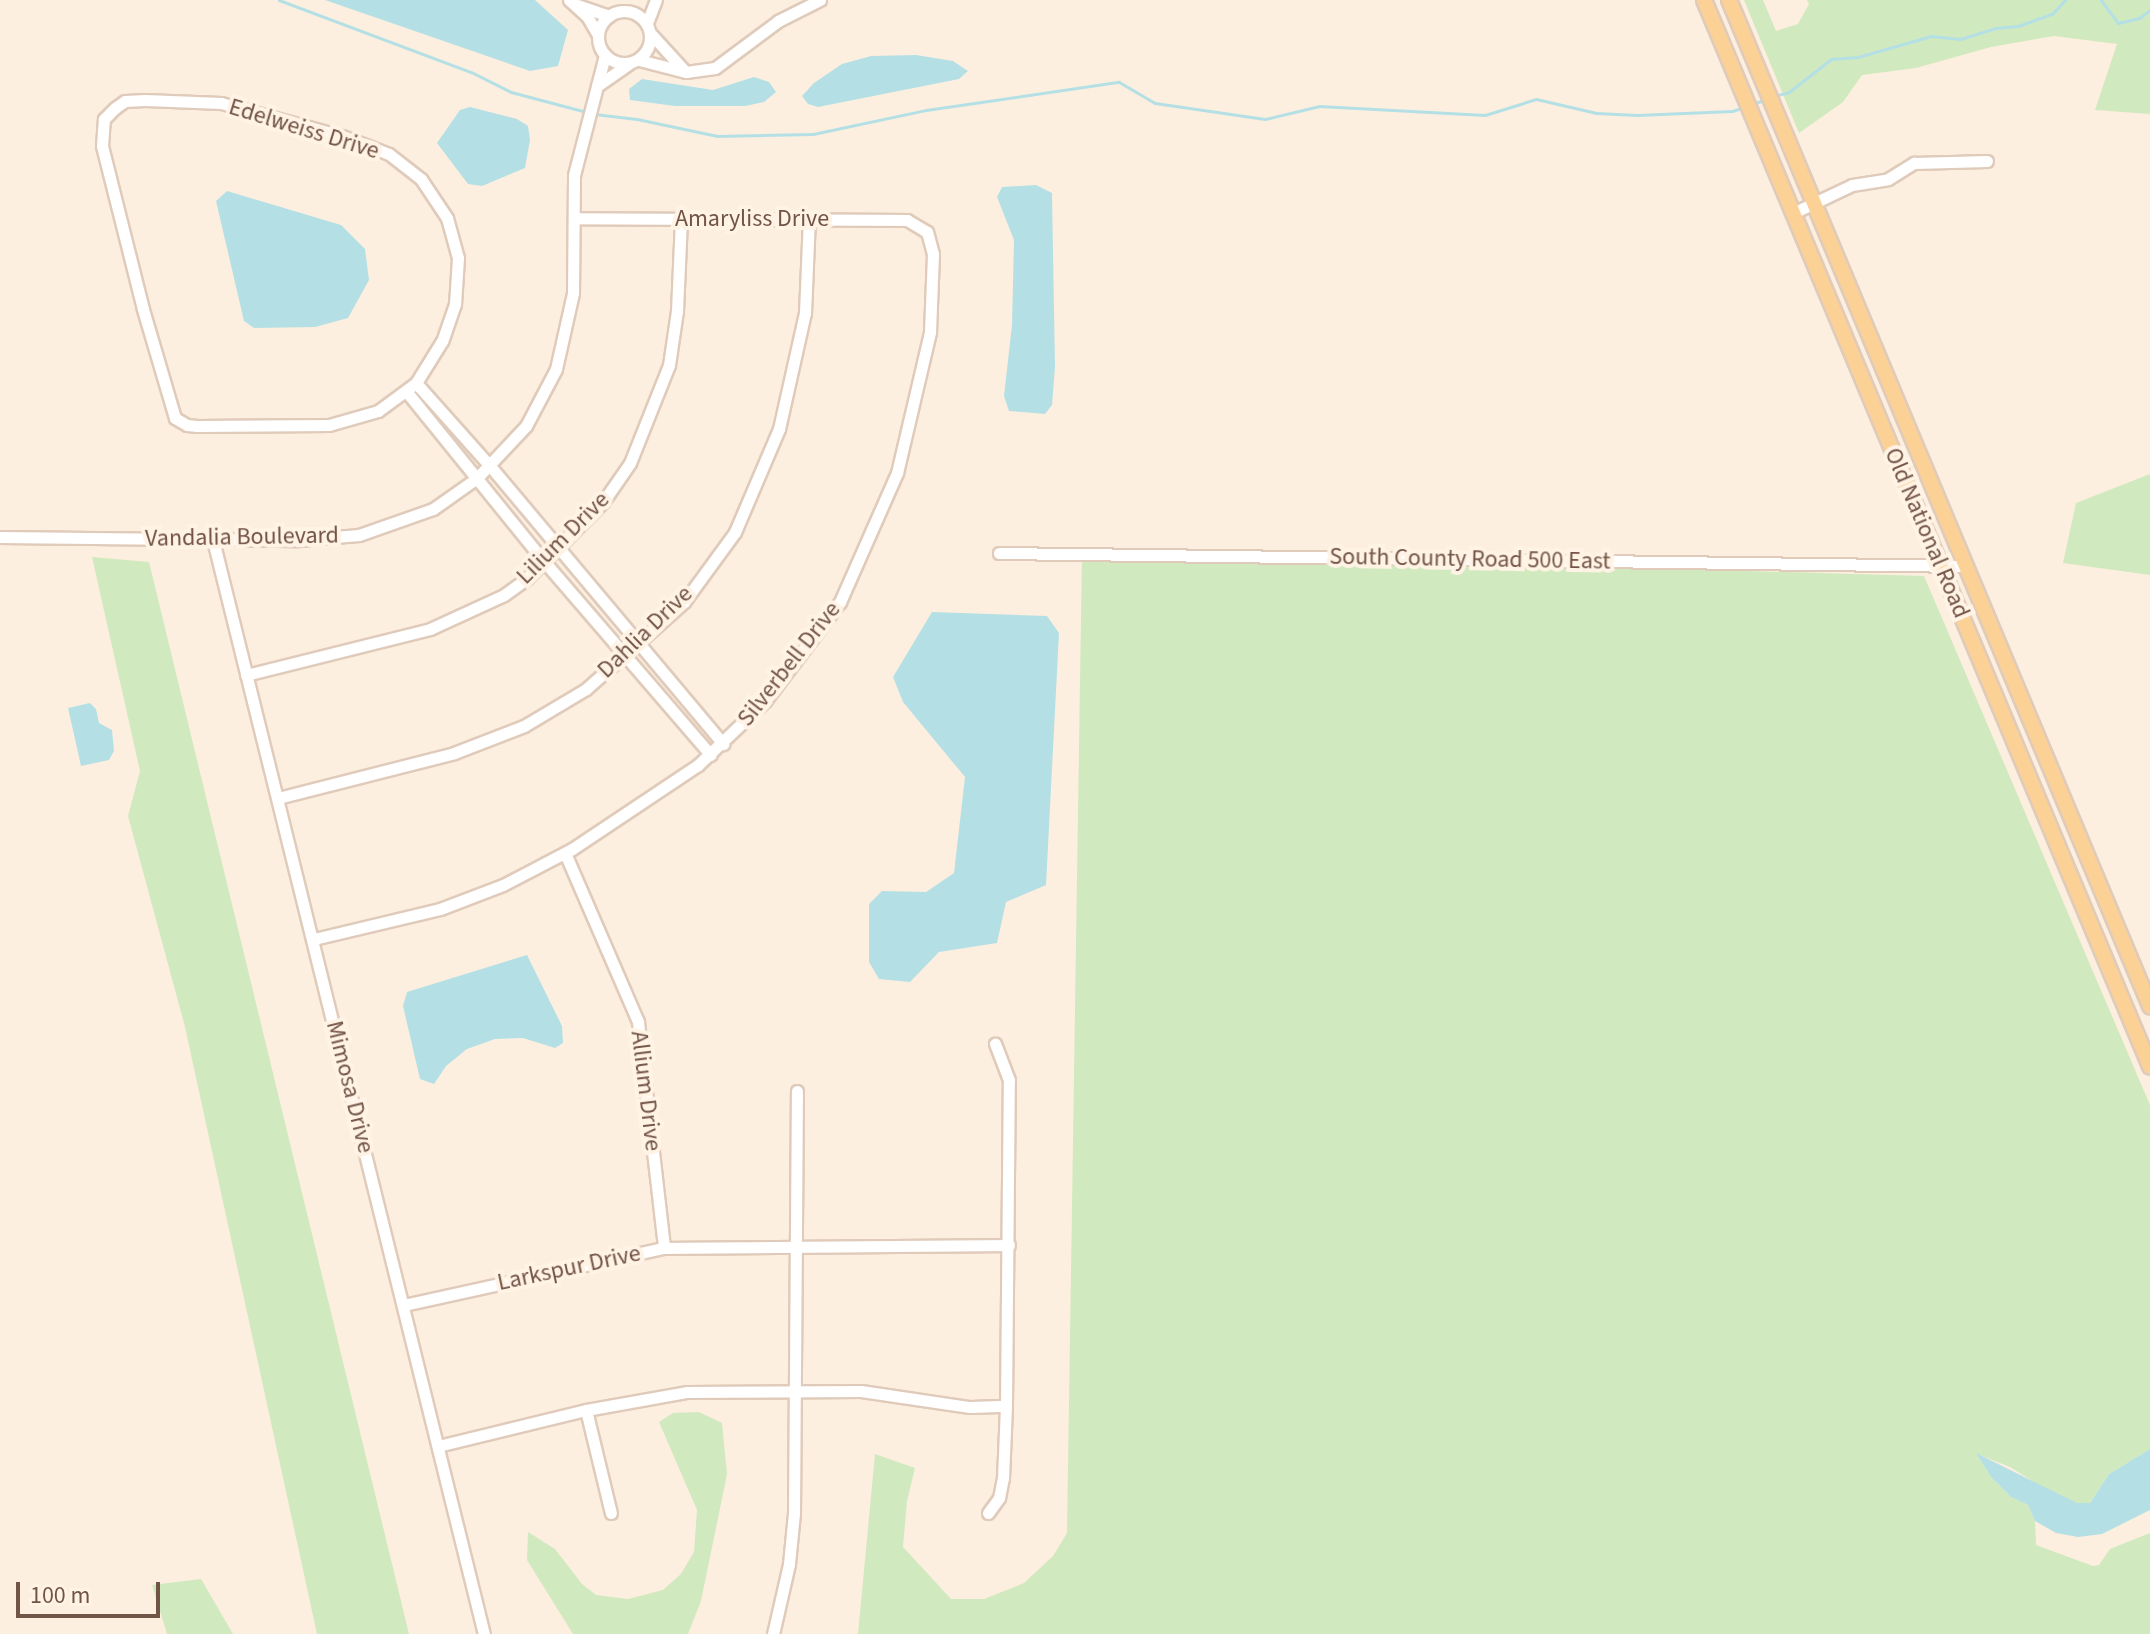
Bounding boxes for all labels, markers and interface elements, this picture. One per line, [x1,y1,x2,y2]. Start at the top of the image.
street label: Edelweiss Drive [225,92,383,166]
street label: Amaryliss Drive [675,205,829,233]
street label: Old National Road [1878,444,1976,622]
street label: Lilium Drive [511,486,615,590]
street label: Vandalia Boulevard [145,521,339,553]
street label: South County Road 500 East [1329,542,1611,576]
street label: Dahlia Drive [592,580,698,684]
street label: Silverbell Drive [731,596,847,732]
street label: Mimosa Drive [320,1018,380,1156]
street label: Allium Drive [624,1029,668,1153]
street label: Larkspur Drive [495,1239,643,1297]
scale bar [20,1566,164,1616]
text: 100 m [30,1578,90,1613]

